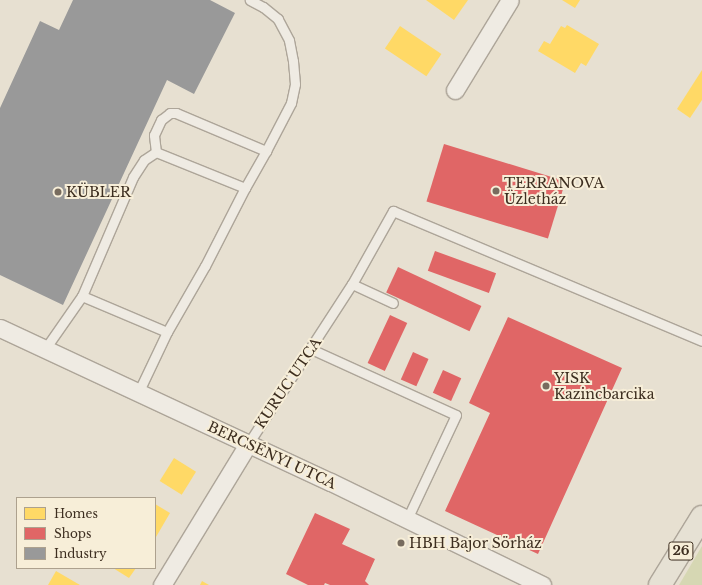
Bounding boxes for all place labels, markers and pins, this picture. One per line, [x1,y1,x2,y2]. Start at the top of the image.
place label: TERRANOVA Üzletház [504,175,604,208]
place label: KÜBLER [66,184,131,200]
marker: TERRANOVA Üzletház [491,186,501,196]
marker: KÜBLER [53,187,63,197]
place label: YISK Kazincbarcika [554,370,654,402]
marker: YISK Kazincbarcika [541,381,551,391]
place label: HBH Bajor Sörház [409,535,542,551]
marker: HBH Bajor Sörház [396,538,406,548]

